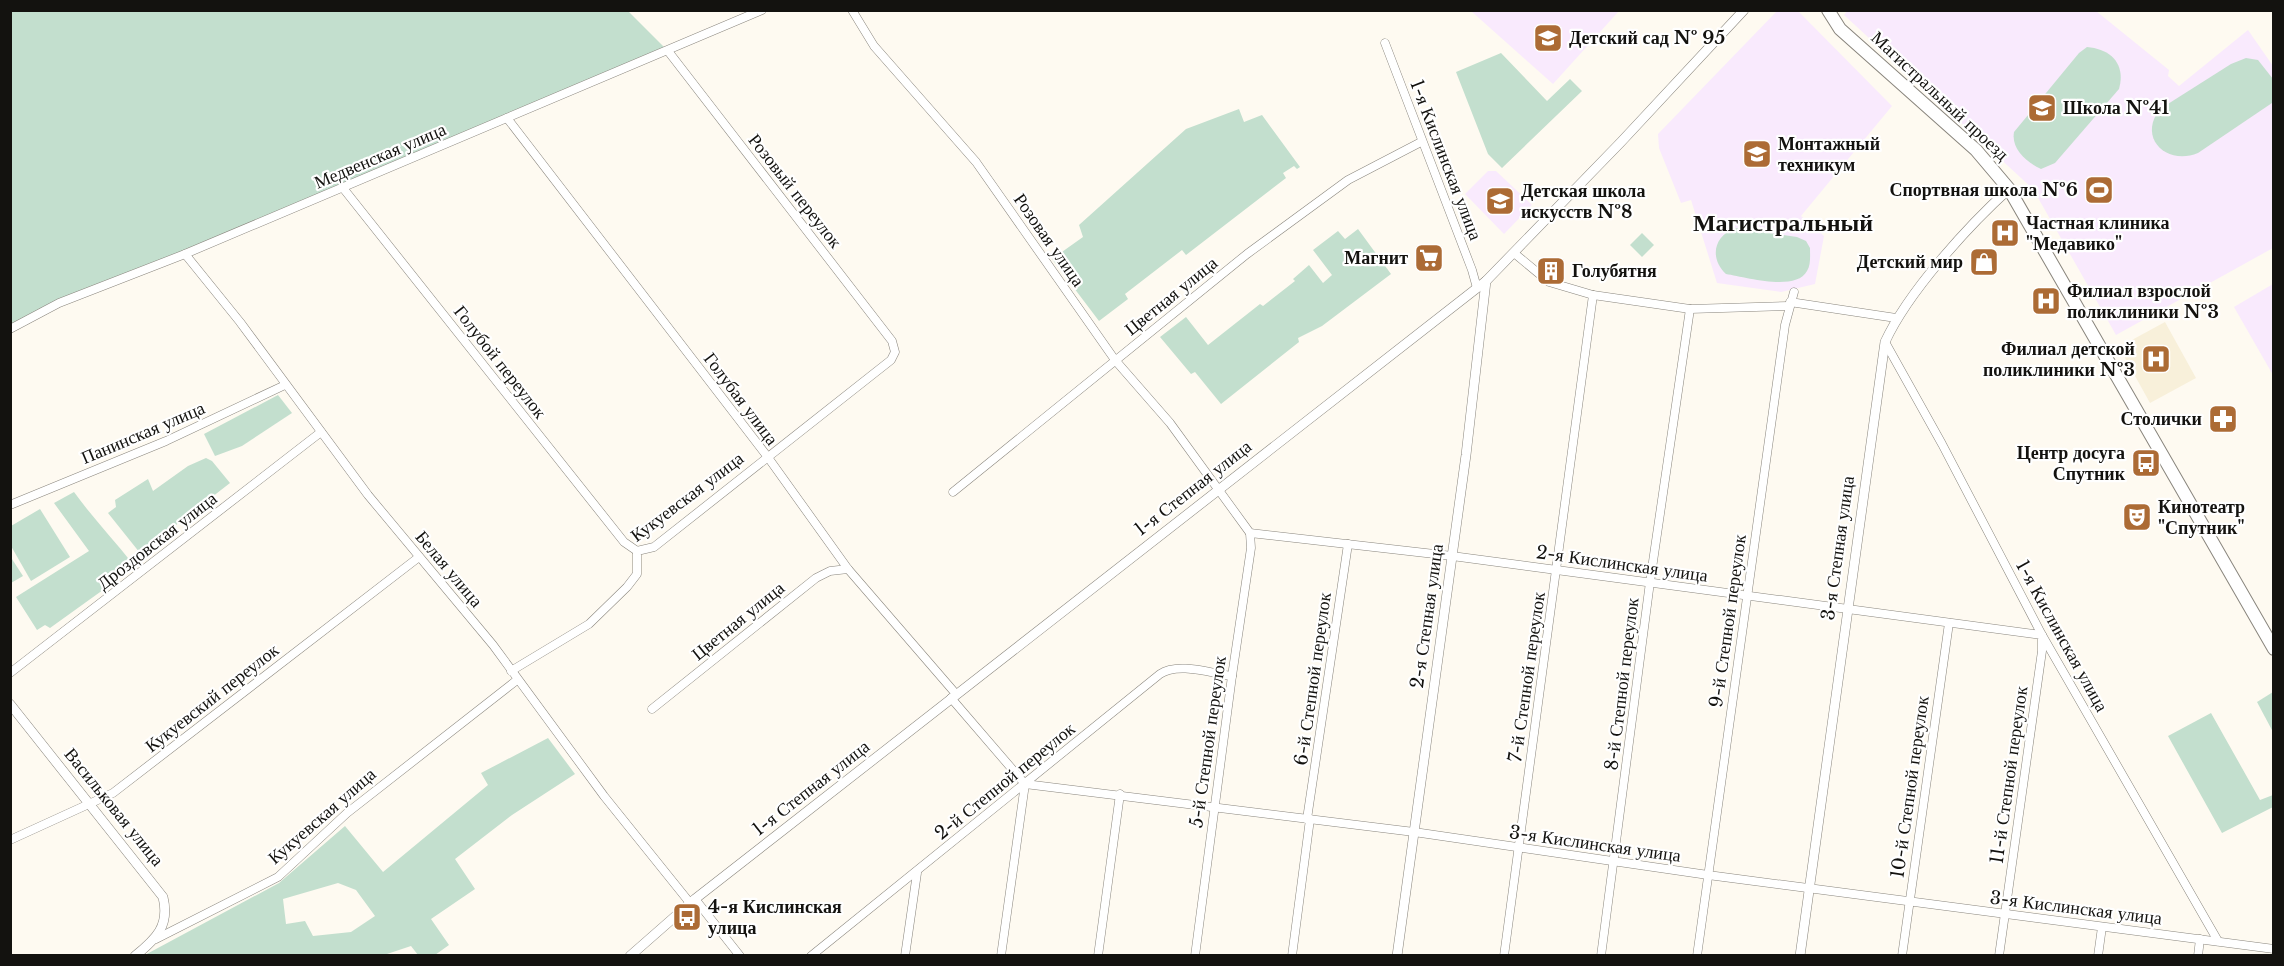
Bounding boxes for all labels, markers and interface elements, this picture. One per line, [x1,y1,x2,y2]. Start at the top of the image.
school or university icon: Детский сад № 95 [1532,22,1564,54]
place label: Детский сад № 95 [1569,27,1725,49]
street label: Магистральный проезд [1867,27,2013,165]
street label: 1-я Кислинская улица [1405,77,1487,243]
school or university icon: Школа №41 [2026,92,2058,124]
place label: Школа №41 [2063,97,2169,119]
street label: Медвенская улица [311,118,449,194]
street label: Розовый переулок [744,129,847,253]
place label: Монтажный техникум [1778,133,1880,176]
school or university icon: Монтажный техникум [1741,138,1773,170]
sports icon: Спортвная школа №6 [2083,174,2115,206]
place label: Спортвная школа №6 [1889,179,2078,201]
place label: Детская школа искусств №8 [1521,180,1645,223]
school or university icon: Детская школа искусств №8 [1484,185,1516,217]
street label: Розовая улица [1009,189,1089,291]
district label: Магистральный [1693,208,1873,237]
place label: Частная клиника "Медавико" [2026,212,2170,255]
hospital icon: Частная клиника "Медавико" [1989,217,2021,249]
supermarket icon: Магнит [1413,242,1445,274]
shop icon: Детский мир [1968,246,2000,278]
place label: Магнит [1344,247,1408,269]
place label: Детский мир [1857,251,1963,273]
street label: Цветная улица [1120,252,1222,340]
building icon: Голубятня [1535,255,1567,287]
place label: Голубятня [1572,260,1657,282]
place label: Филиал взрослой поликлиники №3 [2067,280,2219,323]
hospital icon: Филиал взрослой поликлиники №3 [2030,285,2062,317]
street label: Голубой переулок [449,301,551,423]
place label: Филиал детской поликлиники №3 [1983,338,2135,381]
hospital icon: Филиал детской поликлиники №3 [2140,343,2172,375]
street label: Голубая улица [699,348,783,450]
street label: Панинская улица [78,397,208,469]
pharmacy icon: Столички [2207,403,2239,435]
place label: Столички [2121,408,2202,430]
street label: 1-я Степная улица [1130,435,1256,541]
place label: Центр досуга Спутник [2017,442,2126,485]
street label: Кукуевская улица [626,447,748,547]
bus stop icon: Центр досуга Спутник [2130,447,2162,479]
street label: 3-я Степная улица [1817,474,1859,622]
street label: Дроздовская улица [93,487,221,595]
place label: Кинотеатр "Спутник" [2158,496,2245,539]
theatre icon: Кинотеатр "Спутник" [2121,501,2153,533]
street label: Белая улица [411,526,487,612]
street label: 9-й Степной переулок [1705,533,1751,709]
street label: 2-я Кислинская улица [1535,541,1709,587]
street label: 2-я Степная улица [1406,542,1448,690]
street label: 1-я Кислинская улица [2011,556,2113,716]
street label: Цветная улица [687,577,789,665]
street label: 7-й Степной переулок [1504,590,1550,764]
street label: 6-й Степной переулок [1290,591,1336,767]
street label: 8-й Степной переулок [1600,596,1644,772]
street label: Кукуевский переулок [141,639,283,757]
street label: 5-й Степной переулок [1185,654,1231,829]
street label: 11-й Степной переулок [1986,685,2032,865]
street label: 10-й Степной переулок [1886,694,1934,880]
street label: 2-й Степной переулок [930,718,1080,844]
street label: 1-я Степная улица [748,735,874,841]
street label: Васильковая улица [60,743,168,871]
street label: Кукуевская улица [264,763,380,869]
street label: 3-я Кислинская улица [1508,821,1682,867]
street label: 3-я Кислинская улица [1989,887,2163,929]
place label: 4-я Кислинская улица [708,896,842,939]
bus stop icon: 4-я Кислинская улица [671,901,703,933]

